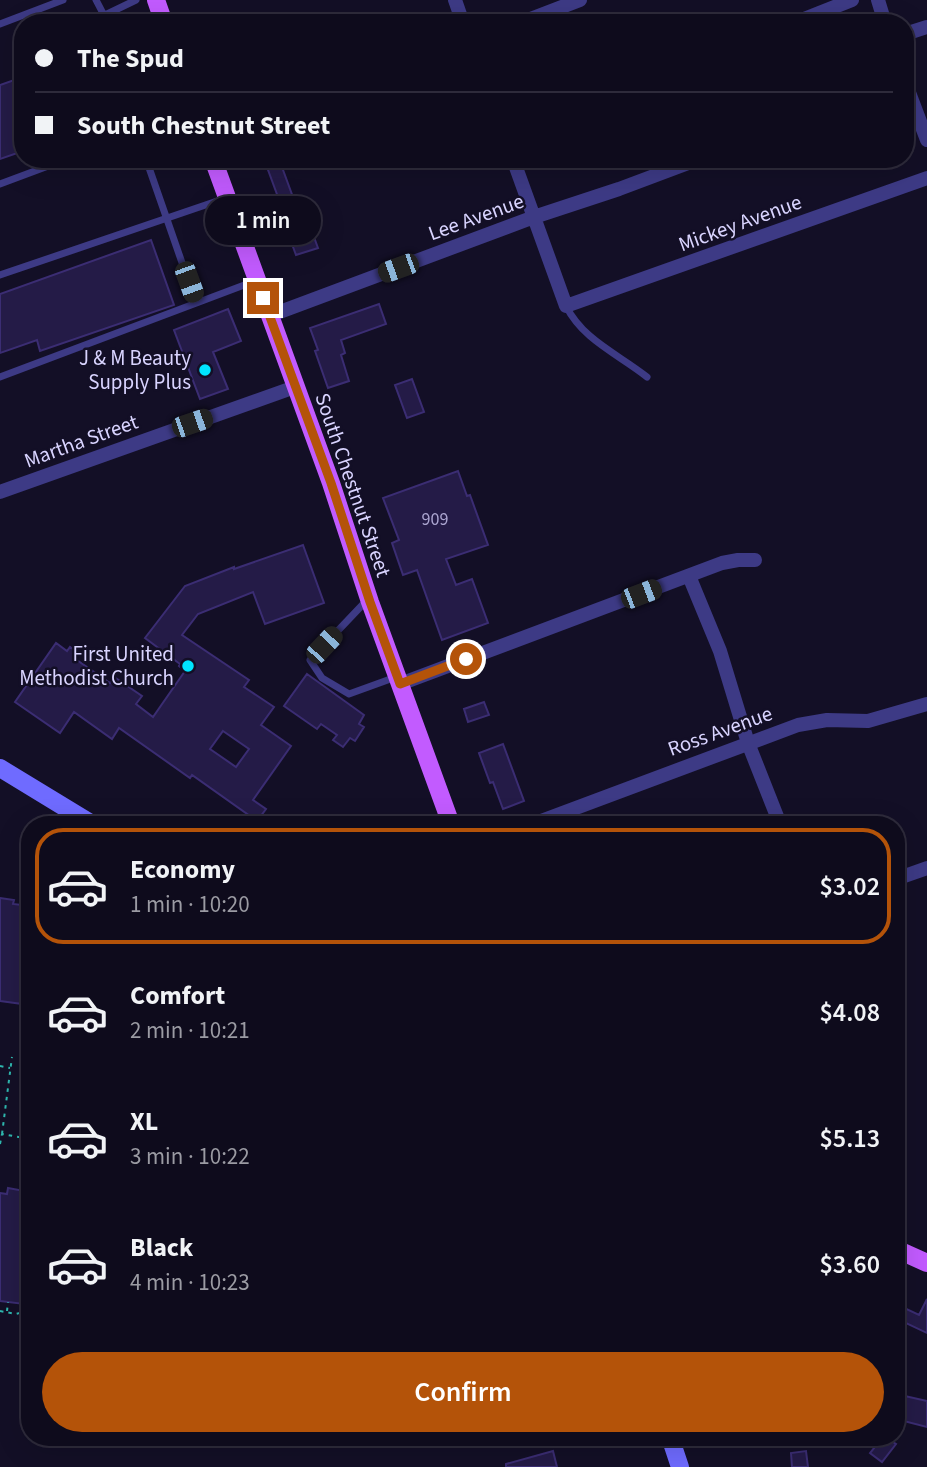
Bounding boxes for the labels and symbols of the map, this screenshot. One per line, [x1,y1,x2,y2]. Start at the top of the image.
street label: Lee Avenue [424,186,528,248]
street label: Mickey Avenue [674,187,806,259]
callout: 1 min [205,196,321,246]
car [375,251,422,285]
car [172,259,207,305]
route end [247,282,279,314]
place label: J & M Beauty Supply Plus [79,343,191,397]
marker: J & M Beauty Supply Plus [197,362,213,378]
street label: South Chestnut Street [307,389,399,581]
car [169,406,216,440]
street label: Martha Street [20,407,142,475]
house number: 909 [422,507,448,532]
car [618,577,665,611]
car [302,622,347,668]
place label: First United Methodist Church [19,639,174,693]
route start [450,643,482,675]
marker: First United Methodist Church [180,658,196,674]
street label: Ross Avenue [663,698,777,764]

